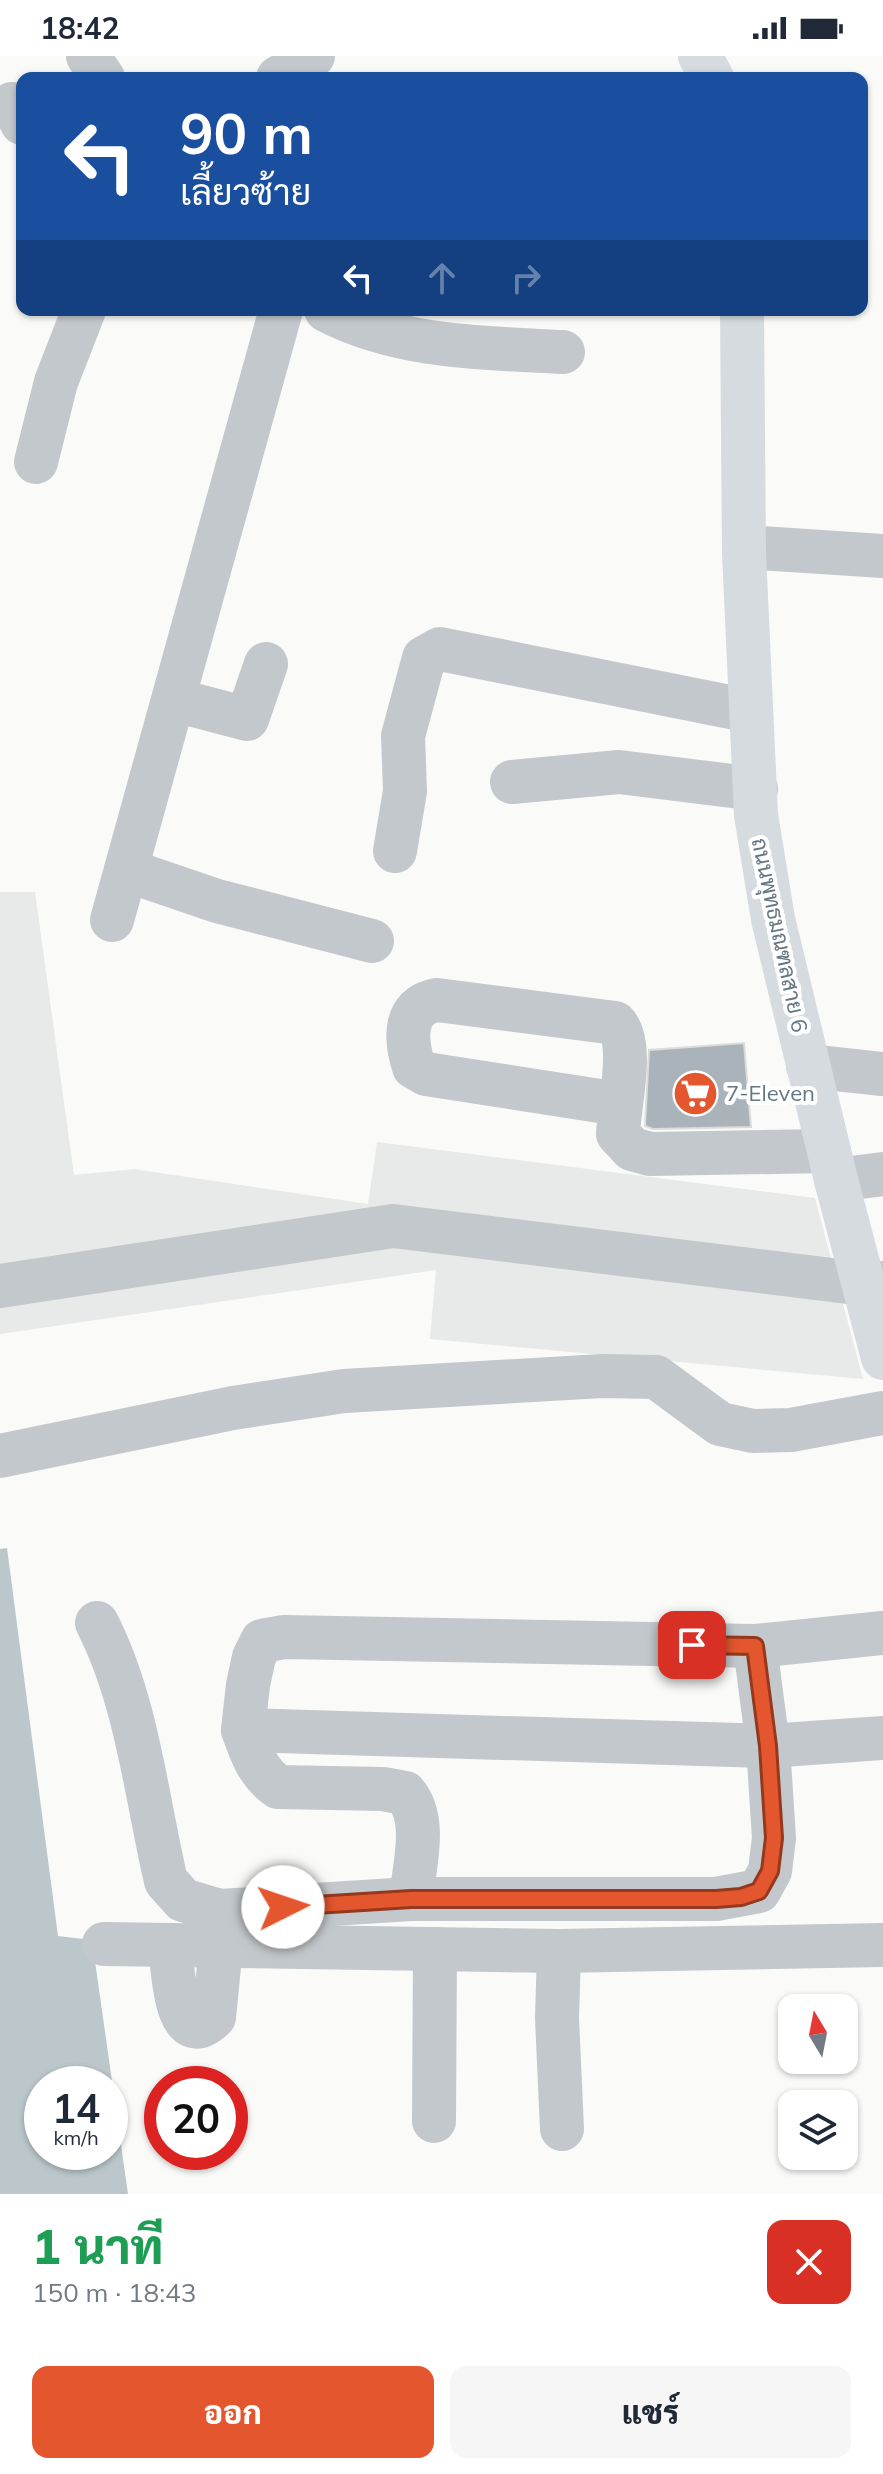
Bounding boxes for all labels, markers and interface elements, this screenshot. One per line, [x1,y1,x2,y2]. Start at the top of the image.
text: 18:42 [40,9,119,47]
text: 90 m [180,98,313,168]
icon: left [48,104,152,208]
text: เลี้ยวซ้าย [180,169,311,214]
icon: left [336,256,380,300]
icon: ahead [420,256,464,300]
icon: right [504,256,548,300]
street label: ถนนพุทธมณฑลสาย 6 [744,835,814,1035]
supermarket icon: 7-Eleven [671,1069,719,1117]
place label: 7-Eleven [726,1079,815,1107]
pin [658,1611,726,1679]
icon: arrive [670,1623,714,1667]
position arrow [241,1865,325,1949]
north arrow [778,1994,858,2074]
map controls [778,1994,858,2170]
speed limit sign: 20 [144,2066,248,2170]
text: 14 [52,2083,100,2133]
button: layers [778,2090,858,2170]
text: km/h [53,2125,99,2150]
text: 1 นาที [32,2216,163,2276]
button: close [767,2220,851,2304]
text: 150 m · 18:43 [32,2276,196,2309]
button: ออก [32,2366,434,2458]
button: แชร์ [450,2366,851,2458]

